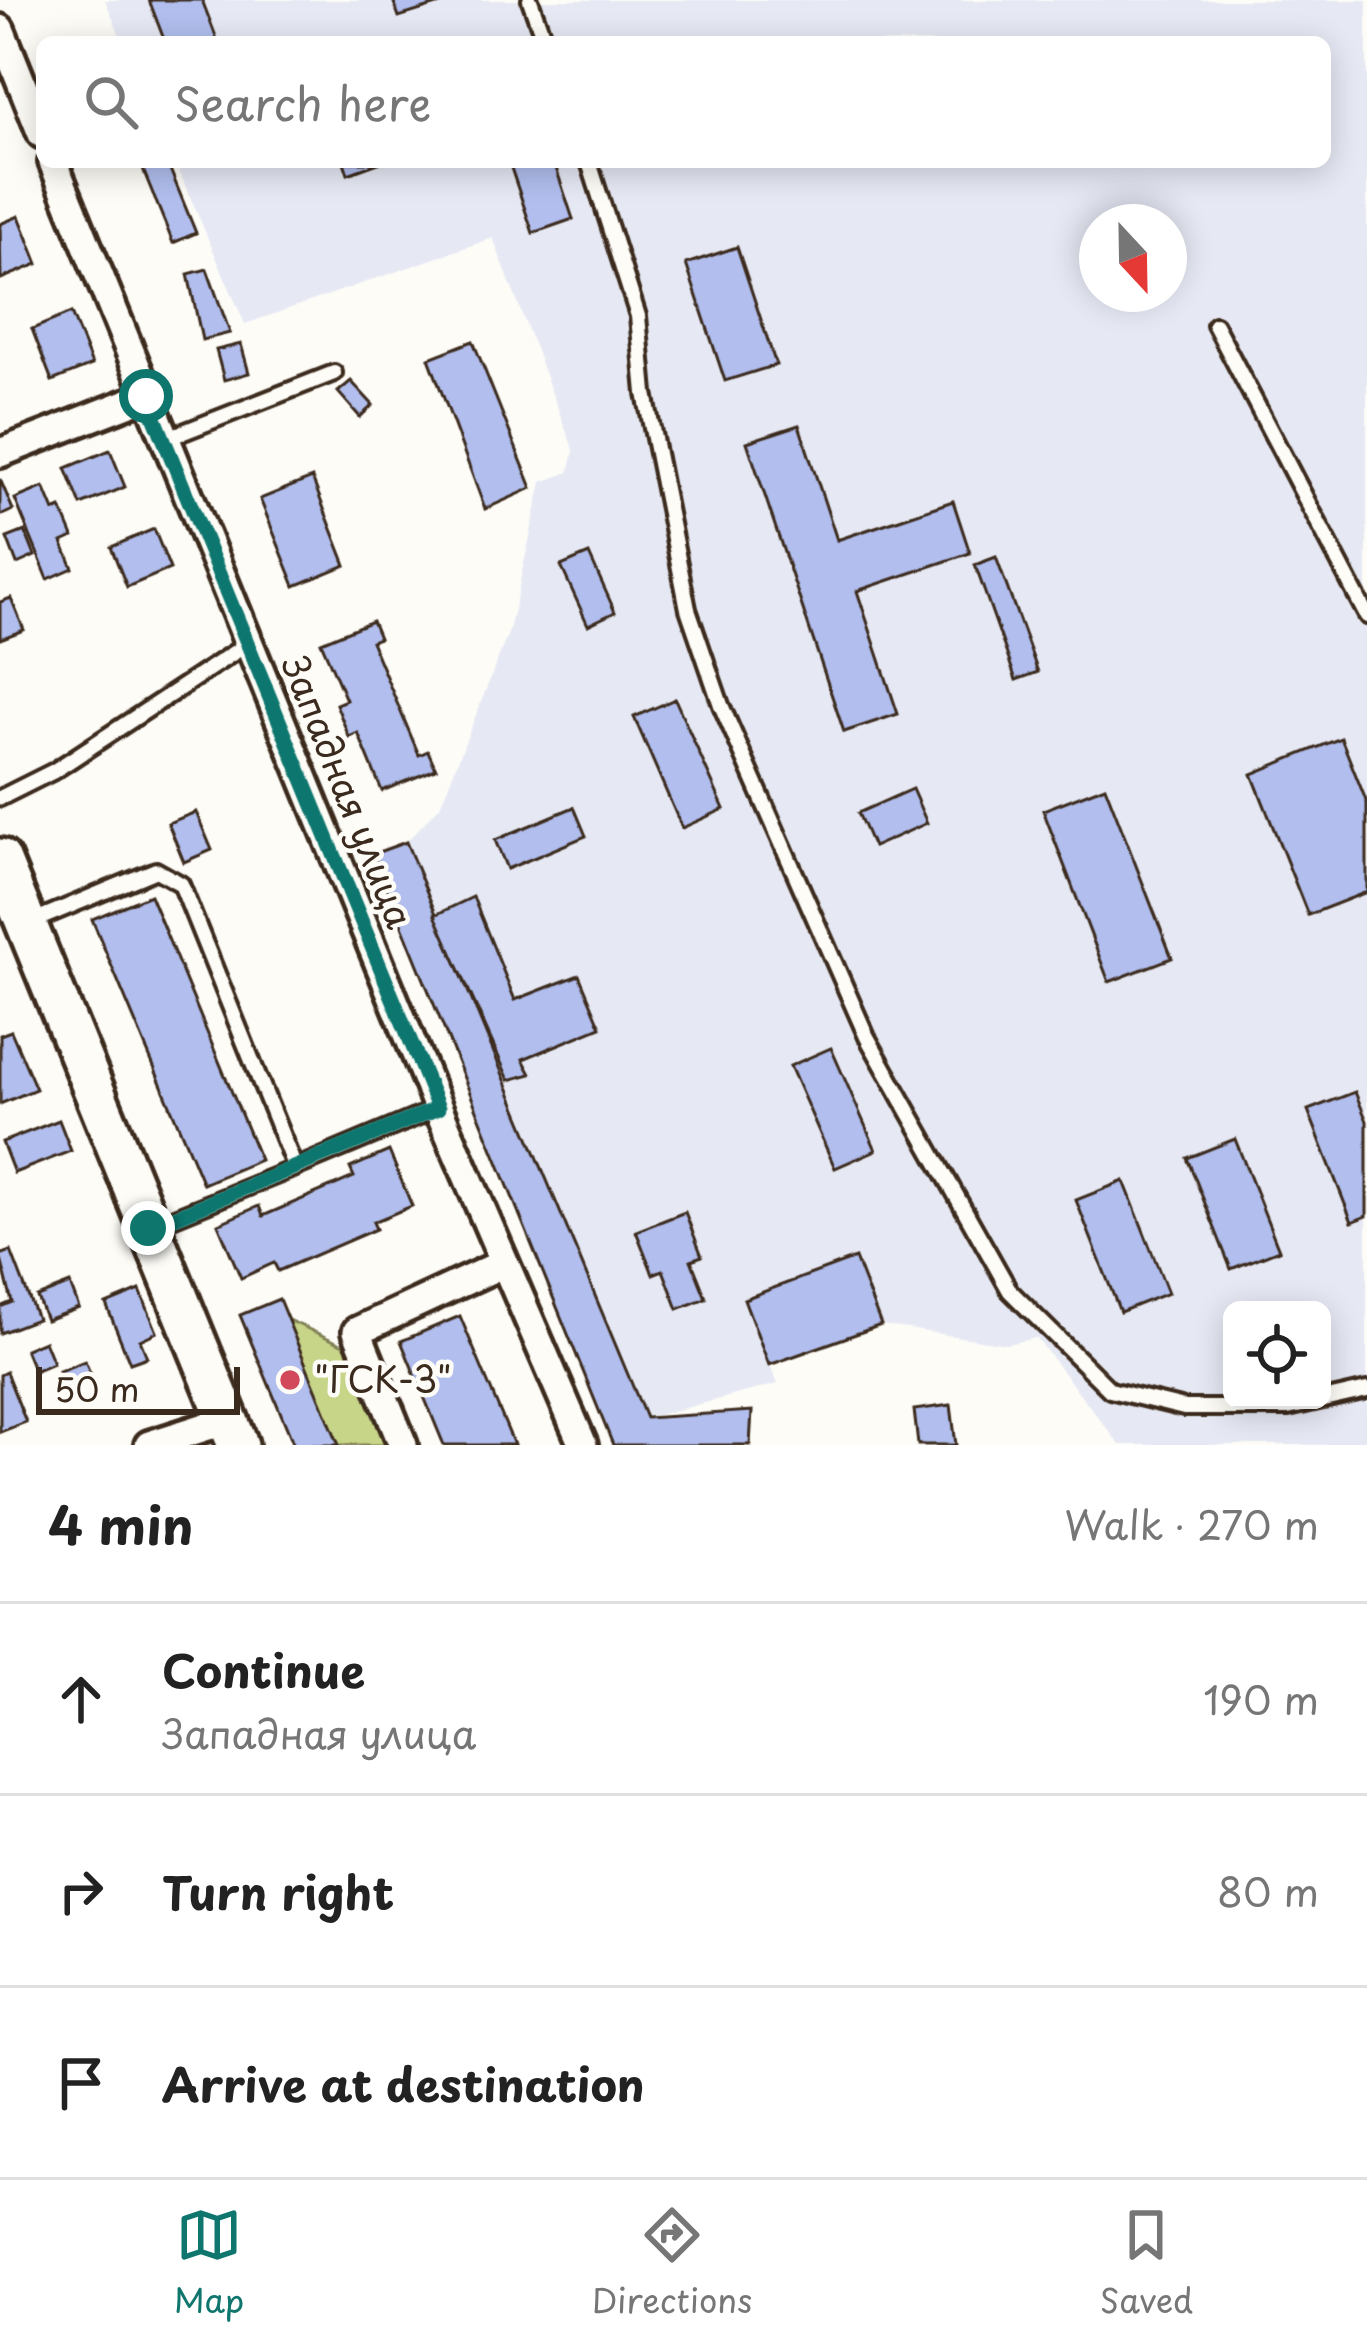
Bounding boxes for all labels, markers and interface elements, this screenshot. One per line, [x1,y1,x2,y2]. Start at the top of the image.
search box [36,36,1331,168]
text: Search here [174,68,431,136]
icon: search [78,69,144,135]
north arrow [1079,204,1187,312]
route start [119,369,173,423]
street label: Западная улица [269,647,428,936]
route end [121,1201,175,1255]
map controls [1223,1301,1331,1409]
button: locate [1223,1301,1331,1409]
place label: "ГСК-3" [314,1351,452,1405]
scale bar [36,1361,240,1414]
text: 50 m [54,1363,140,1413]
marker: "ГСК-3" [277,1367,303,1393]
text: 4 min [48,1485,193,1562]
text: Walk · 270 m [1064,1494,1319,1553]
text: Continue [162,1635,365,1703]
icon: ahead [48,1666,114,1732]
text: 190 m [1203,1669,1319,1728]
text: Западная улица [162,1703,476,1762]
text: Turn right [162,1857,394,1925]
icon: right [48,1858,114,1924]
text: 80 m [1217,1861,1319,1920]
text: Arrive at destination [162,2049,645,2117]
icon: arrive [48,2050,114,2116]
tab: Map [174,2202,244,2324]
tab: Directions [592,2202,752,2324]
tab: Saved [1100,2202,1193,2324]

